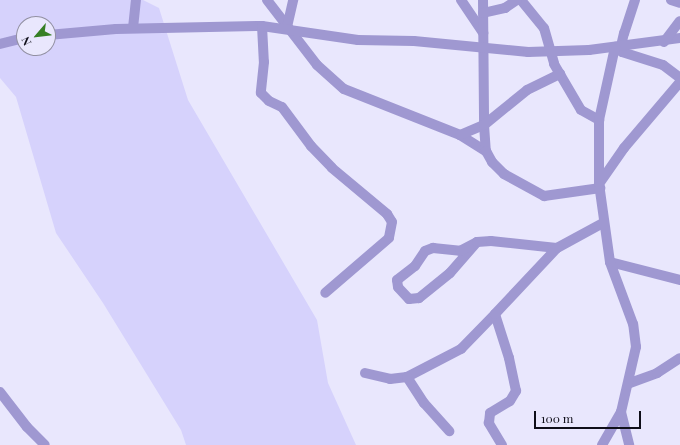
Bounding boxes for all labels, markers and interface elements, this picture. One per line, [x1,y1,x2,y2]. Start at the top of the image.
north arrow [16,16,56,56]
text: N [17,34,34,48]
scale bar [536,403,643,429]
text: 100 m [541,410,573,426]

